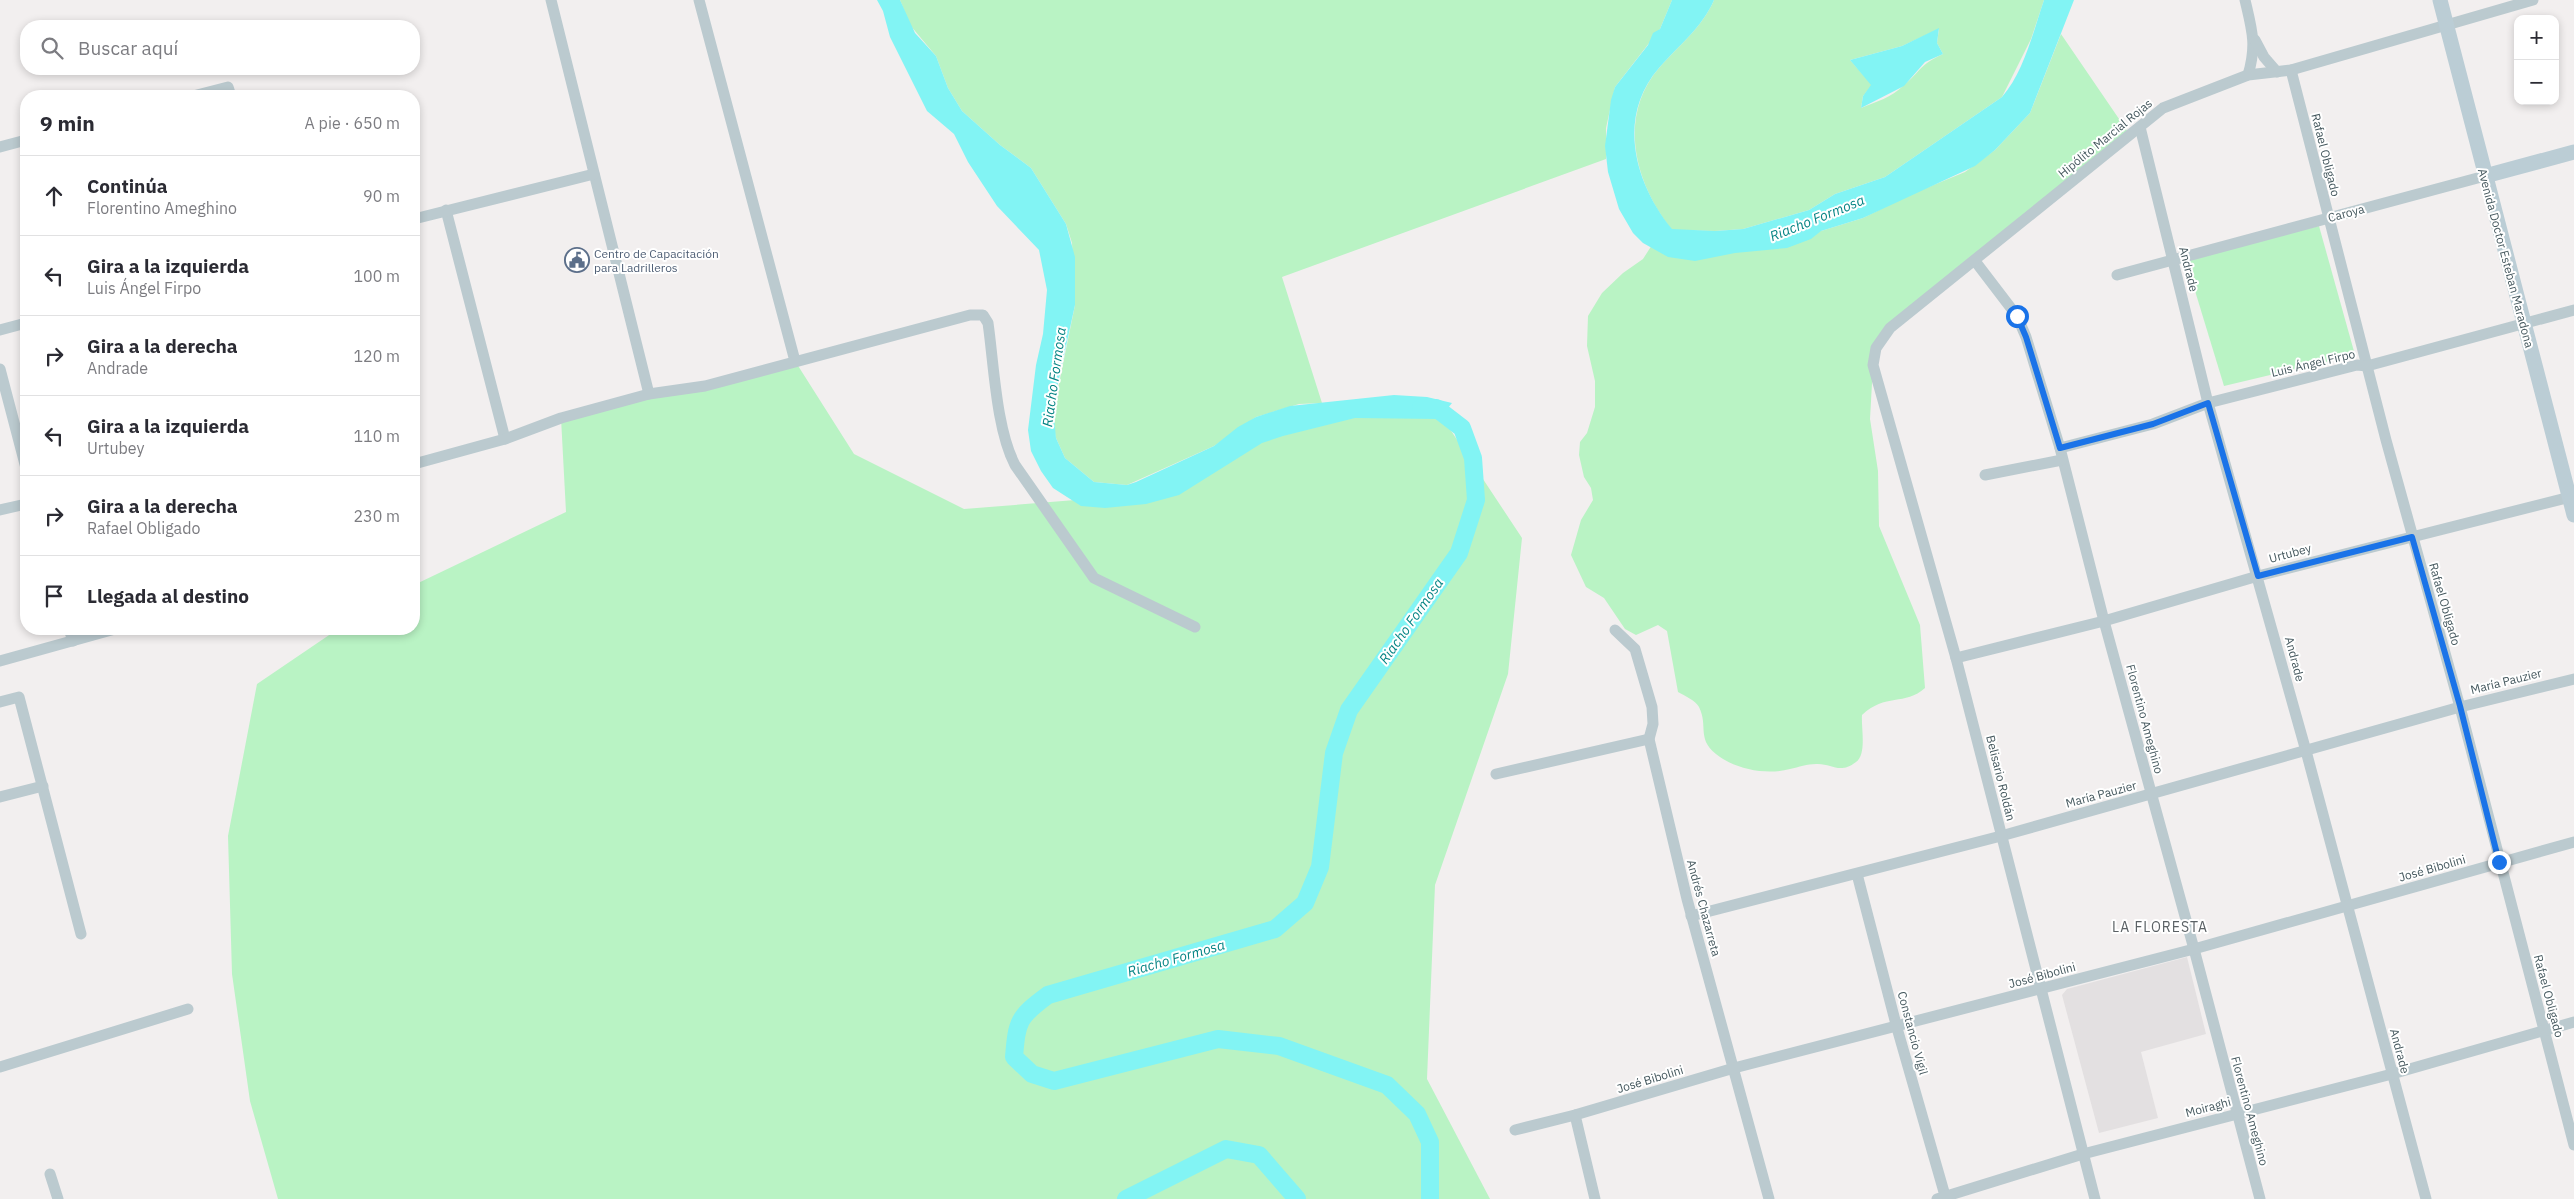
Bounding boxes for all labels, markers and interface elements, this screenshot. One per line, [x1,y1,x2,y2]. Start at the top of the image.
map controls [2514,15,2559,105]
button: + [2514,15,2559,60]
search box [20,20,420,75]
icon: search [38,34,66,62]
text: Buscar aquí [78,36,178,60]
button: − [2514,60,2559,105]
street label: Hipólito Marcial Rojas [2055,95,2155,181]
text: 9 min [40,109,95,137]
street label: Rafael Obligado [2308,112,2344,198]
text: A pie · 650 m [305,113,400,133]
street label: Avenida Doctor Esteban Maradona [2475,167,2537,350]
text: Continúa [87,174,168,198]
icon: ahead [40,182,68,210]
text: 90 m [363,186,400,206]
water label: Riacho Formosa [1767,191,1867,245]
text: Florentino Ameghino [87,198,237,218]
street label: Caroya [2326,201,2366,225]
street label: Andrade [2176,245,2202,293]
place label: Centro de Capacitación para Ladrilleros [594,246,719,275]
public building icon: Centro de Capacitación para Ladrilleros [564,247,590,273]
text: Gira a la izquierda [87,254,249,278]
icon: left [40,262,68,290]
text: 100 m [353,266,400,286]
text: Luis Ángel Firpo [87,278,201,298]
route start [2006,305,2029,328]
water label: Riacho Formosa [1038,326,1070,428]
text: Gira a la derecha [87,334,238,358]
icon: right [40,342,68,370]
text: 120 m [353,346,400,366]
street label: Luis Ángel Firpo [2270,346,2357,380]
text: Andrade [87,358,148,378]
text: Gira a la izquierda [87,414,249,438]
icon: left [40,422,68,450]
text: 110 m [353,426,400,446]
text: Urtubey [87,438,144,458]
text: Gira a la derecha [87,494,238,518]
icon: right [40,502,68,530]
text: 230 m [353,506,400,526]
text: Rafael Obligado [87,518,200,538]
street label: Urtubey [2267,540,2313,566]
street label: Rafael Obligado [2426,561,2464,647]
water label: Riacho Formosa [1375,575,1447,667]
icon: arrive [40,582,68,610]
text: Llegada al destino [87,584,249,608]
street label: Andrade [2282,635,2308,683]
street label: Florentino Ameghino [2123,663,2167,776]
street label: María Pauzier [2469,665,2544,697]
street label: Belisario Roldán [1983,734,2019,822]
street label: María Pauzier [2064,777,2139,811]
street label: José Bibolini [2397,851,2467,885]
route end [2488,851,2511,874]
street label: Andrés Chazarreta [1684,858,1724,959]
district label: LA FLORESTA [2112,918,2208,936]
water label: Riacho Formosa [1125,935,1227,981]
street label: Rafael Obligado [2531,953,2567,1039]
street label: José Bibolini [2007,959,2077,991]
street label: Constancio Vigil [1895,990,1931,1076]
street label: Andrade [2387,1027,2413,1075]
street label: Florentino Ameghino [2228,1055,2272,1168]
street label: José Bibolini [1615,1062,1685,1096]
street label: Moiraghi [2184,1094,2232,1120]

